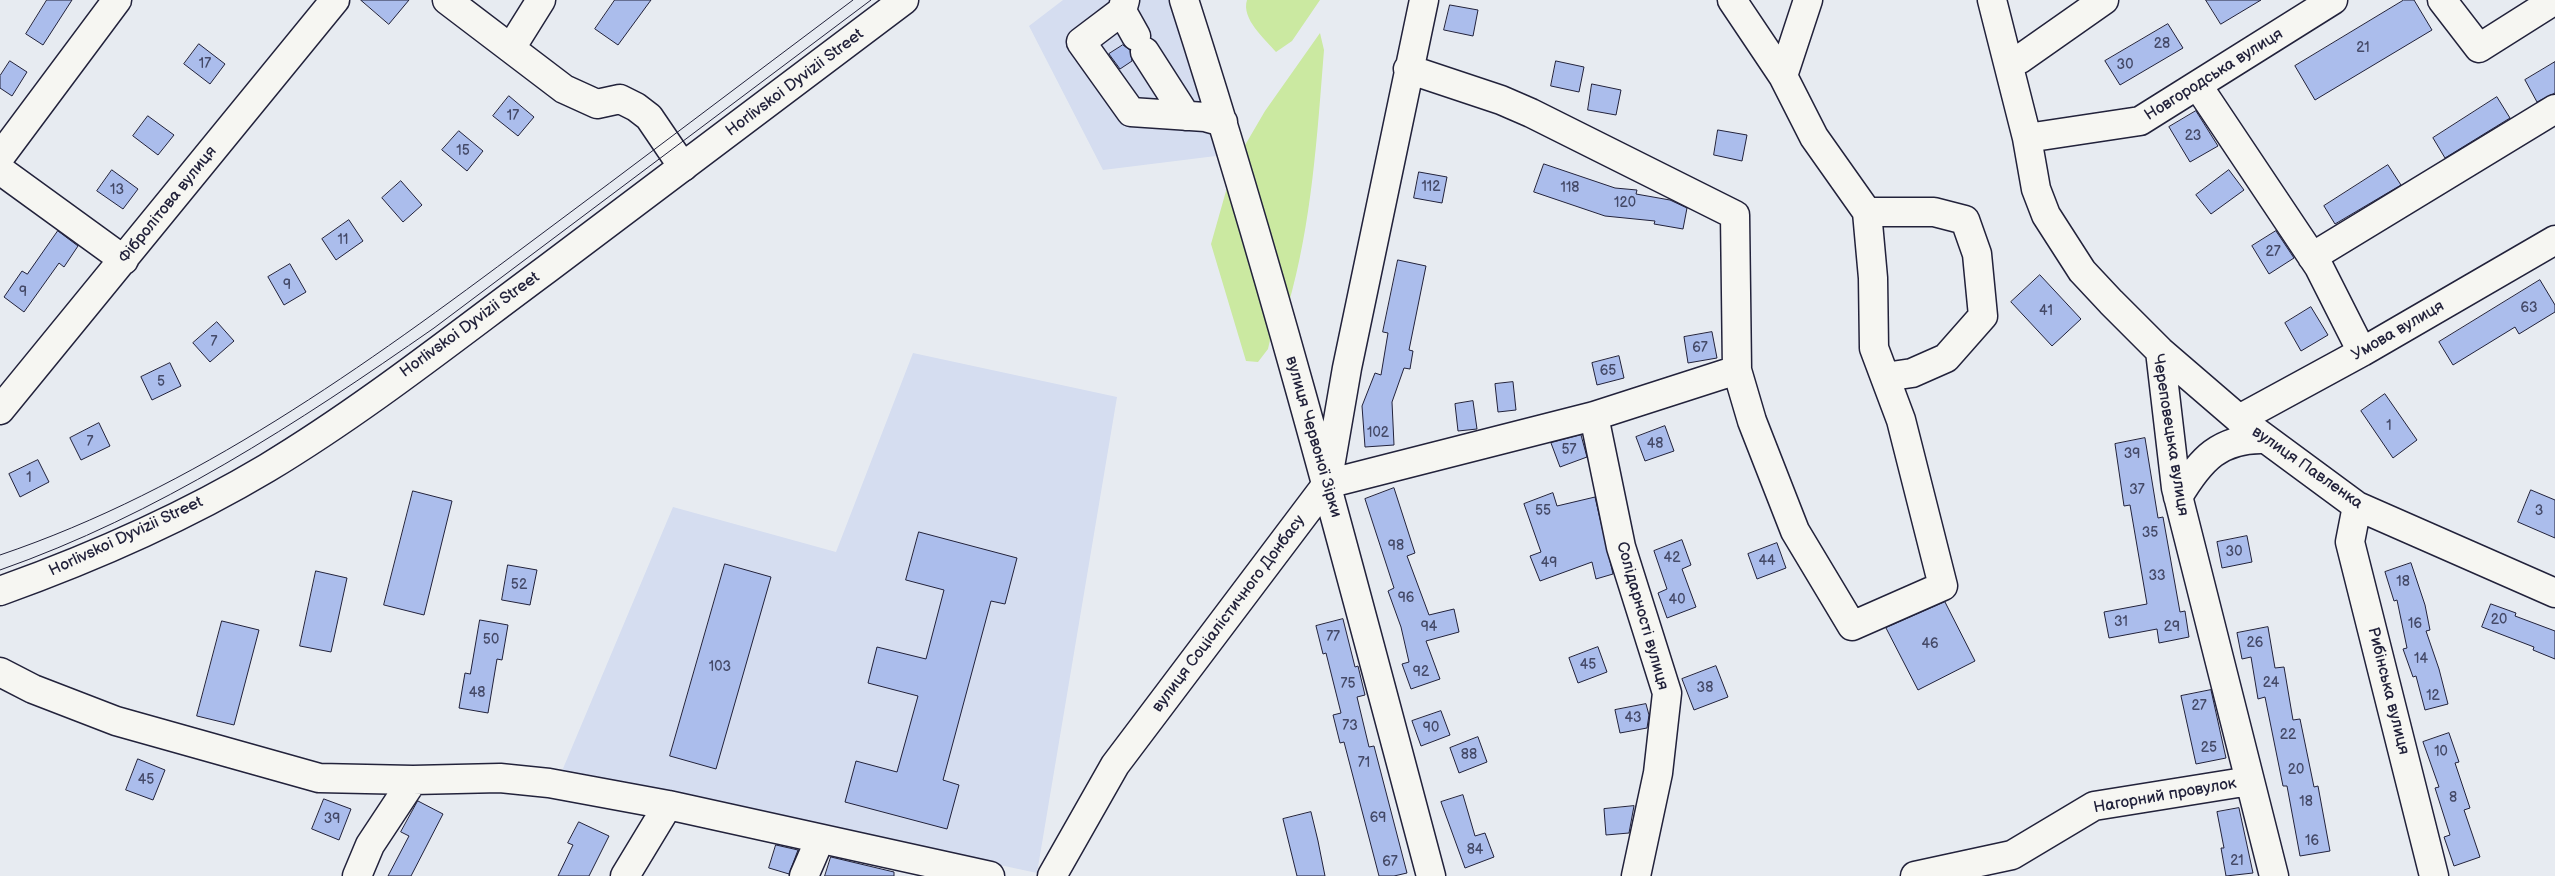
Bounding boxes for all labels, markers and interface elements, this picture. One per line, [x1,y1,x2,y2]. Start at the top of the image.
street label: Horlivskoi Dyvizii Street [722,25,868,141]
street label: Новгородська вулиця [2141,25,2287,125]
house number: 28 [2154,36,2170,52]
house number: 21 [2356,40,2370,56]
house number: 17 [199,56,211,72]
house number: 30 [2117,57,2133,73]
house number: 17 [507,108,519,124]
house number: 23 [2185,128,2201,144]
street label: Фібролітова вулиця [115,143,221,267]
house number: 15 [456,143,470,159]
house number: 112 [1421,179,1441,195]
house number: 118 [1561,180,1579,196]
house number: 13 [110,182,124,198]
house number: 120 [1614,195,1636,211]
house number: 11 [338,232,348,248]
house number: 27 [2265,244,2281,260]
street label: Horlivskoi Dyvizii Street [397,268,543,382]
house number: 9 [283,277,291,293]
house number: 9 [19,284,27,300]
street label: Умова вулиця [2348,297,2448,365]
house number: 63 [2520,300,2538,316]
house number: 41 [2039,303,2053,319]
house number: 7 [211,334,217,350]
house number: 67 [1692,340,1708,356]
street label: Череповецька вулиця [2148,353,2192,517]
street label: вулиця Червоної Зірки [1281,354,1345,520]
house number: 65 [1600,363,1616,379]
house number: 5 [157,374,165,390]
house number: 1 [2386,418,2392,434]
street label: вулиця Павленка [2248,423,2366,513]
house number: 102 [1367,425,1389,441]
house number: 7 [87,434,93,450]
house number: 48 [1647,436,1663,452]
house number: 57 [1562,442,1576,458]
house number: 39 [2124,446,2140,462]
house number: 1 [26,470,32,486]
house number: 37 [2129,482,2145,498]
street label: Horlivskoi Dyvizii Street [46,493,206,581]
house number: 55 [1535,503,1551,519]
house number: 3 [2535,503,2543,519]
street label: вулиця Соціалістичного Донбасу [1149,512,1309,716]
house number: 35 [2142,525,2158,541]
house number: 98 [1388,538,1404,554]
street label: Солідарності вулиця [1612,540,1672,692]
house number: 30 [2226,544,2242,560]
house number: 42 [1664,550,1680,566]
house number: 44 [1758,553,1776,569]
house number: 49 [1541,555,1557,571]
house number: 33 [2148,568,2166,584]
house number: 18 [2396,574,2410,590]
house number: 52 [511,577,527,593]
house number: 96 [1398,590,1414,606]
house number: 40 [1669,592,1685,608]
house number: 20 [2491,612,2507,628]
house number: 31 [2114,614,2128,630]
house number: 16 [2408,616,2422,632]
house number: 94 [1421,619,1437,635]
house number: 29 [2164,619,2180,635]
street label: Рибінська вулиця [2363,625,2413,757]
house number: 77 [1326,629,1340,645]
house number: 50 [483,632,499,648]
house number: 26 [2247,635,2263,651]
house number: 46 [1921,636,1939,652]
house number: 14 [2414,651,2428,667]
house number: 45 [1580,657,1596,673]
house number: 103 [709,659,731,675]
house number: 92 [1413,664,1429,680]
house number: 24 [2263,675,2279,691]
house number: 75 [1341,676,1355,692]
house number: 38 [1697,680,1713,696]
house number: 48 [469,685,485,701]
house number: 12 [2426,688,2440,704]
house number: 27 [2191,698,2207,714]
house number: 43 [1624,710,1642,726]
house number: 73 [1342,718,1358,734]
house number: 90 [1423,720,1439,736]
house number: 22 [2280,727,2296,743]
house number: 25 [2201,740,2217,756]
house number: 10 [2434,744,2448,760]
house number: 88 [1461,747,1477,763]
house number: 71 [1358,755,1370,771]
house number: 20 [2288,762,2304,778]
house number: 45 [138,772,154,788]
street label: Нагорний провулок [2092,774,2238,818]
house number: 8 [2449,790,2457,806]
house number: 18 [2299,794,2313,810]
house number: 69 [1370,810,1386,826]
house number: 39 [324,811,340,827]
house number: 16 [2305,833,2319,849]
house number: 84 [1467,842,1483,858]
house number: 21 [2230,853,2244,869]
house number: 67 [1382,854,1398,870]

